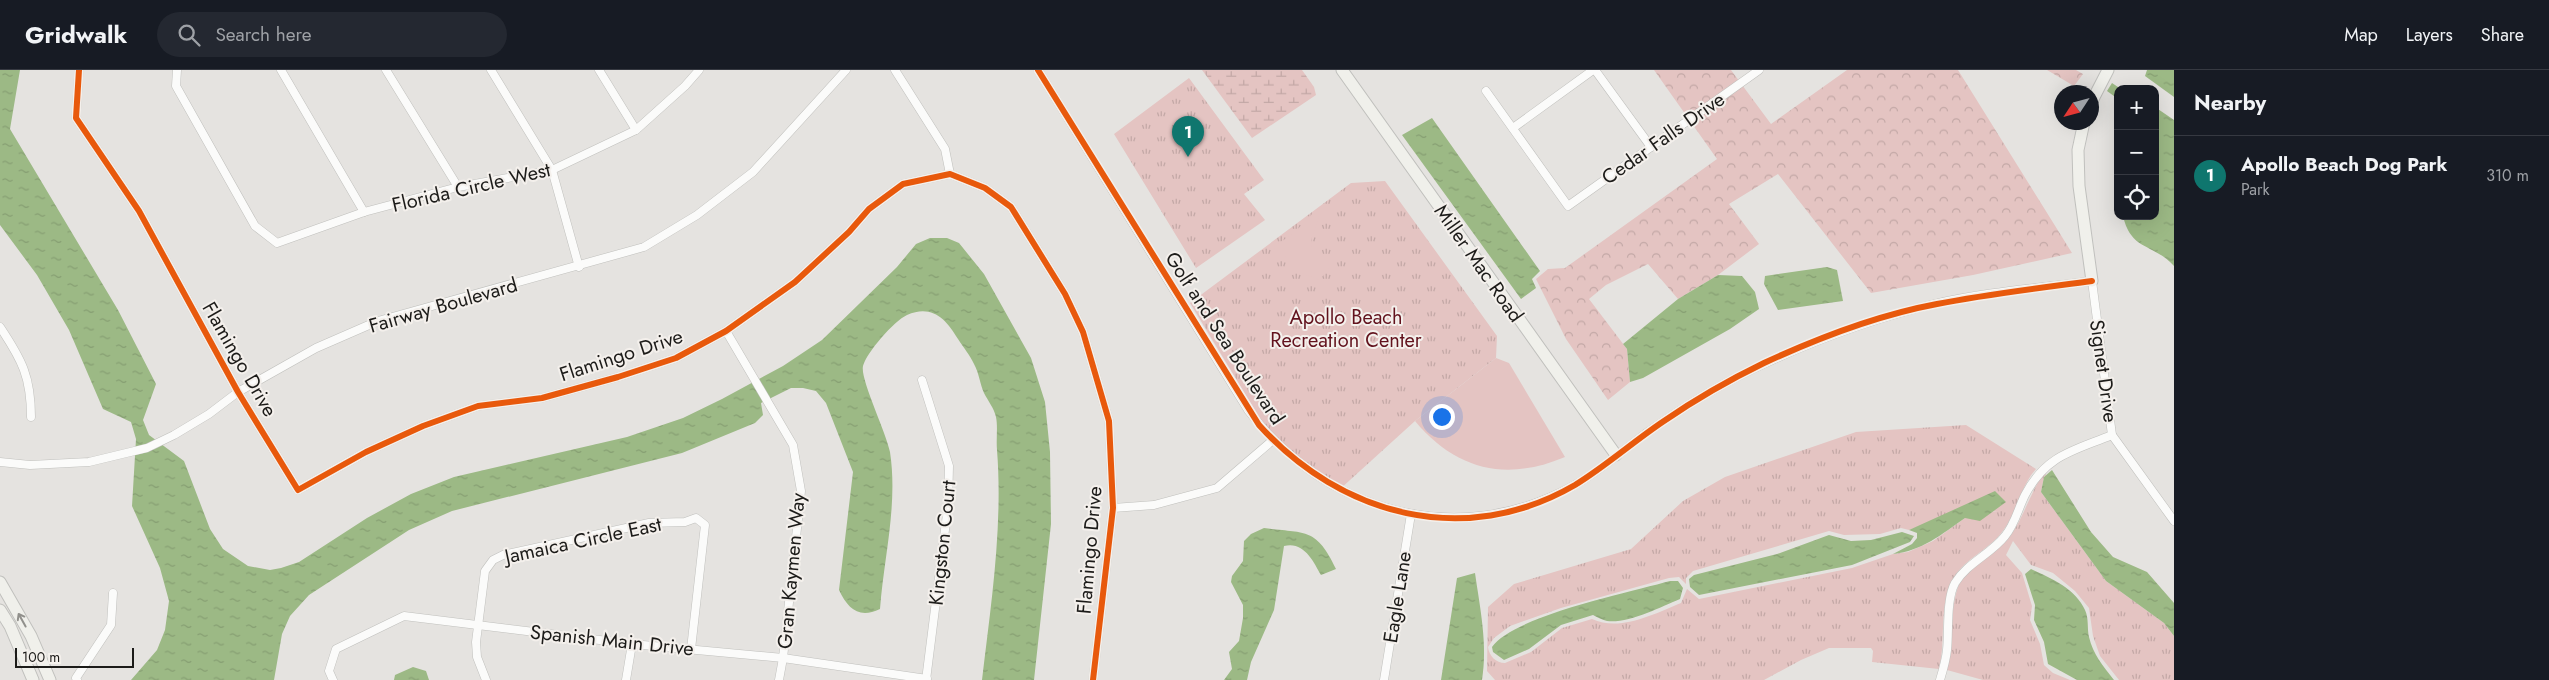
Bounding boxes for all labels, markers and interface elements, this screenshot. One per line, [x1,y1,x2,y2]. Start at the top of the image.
search box [157,12,507,57]
text: Gridwalk [25,17,127,52]
icon: search [175,21,203,49]
text: Search here [215,21,311,48]
text: Map [2344,22,2378,48]
text: Layers [2406,22,2453,48]
text: Share [2481,22,2524,48]
street label: Cedar Falls Drive [1596,85,1731,192]
north arrow [2054,85,2099,130]
map controls [2114,85,2159,220]
button: + [2114,85,2159,130]
text: Nearby [2194,88,2266,118]
pin: 1 [1172,116,1204,157]
button: − [2114,130,2159,175]
text: Apollo Beach Dog Park [2241,151,2447,178]
street label: Florida Circle West [389,155,553,220]
text: 1 [2206,164,2214,187]
text: 310 m [2486,164,2529,187]
button: locate [2114,175,2159,220]
text: Park [2241,178,2270,201]
street label: Miller Mac Road [1427,198,1530,328]
street label: Golf and Sea Boulevard [1158,246,1291,430]
street label: Fairway Boulevard [365,270,521,341]
street label: Flamingo Drive [195,296,284,422]
park label: Apollo Beach Recreation Center [1270,303,1422,355]
street label: Signet Drive [2082,318,2125,424]
street label: Flamingo Drive [556,322,687,389]
your location [1429,404,1455,430]
street label: Kingston Court [922,479,963,607]
street label: Flamingo Drive [1069,485,1110,615]
street label: Gran Kaymen Way [770,492,813,650]
street label: Jamaica Circle East [499,510,664,572]
street label: Eagle Lane [1376,549,1419,645]
one-way arrow [17,613,26,628]
street label: Spanish Main Drive [529,617,695,664]
scale bar [15,645,134,668]
text: 100 m [22,647,60,667]

